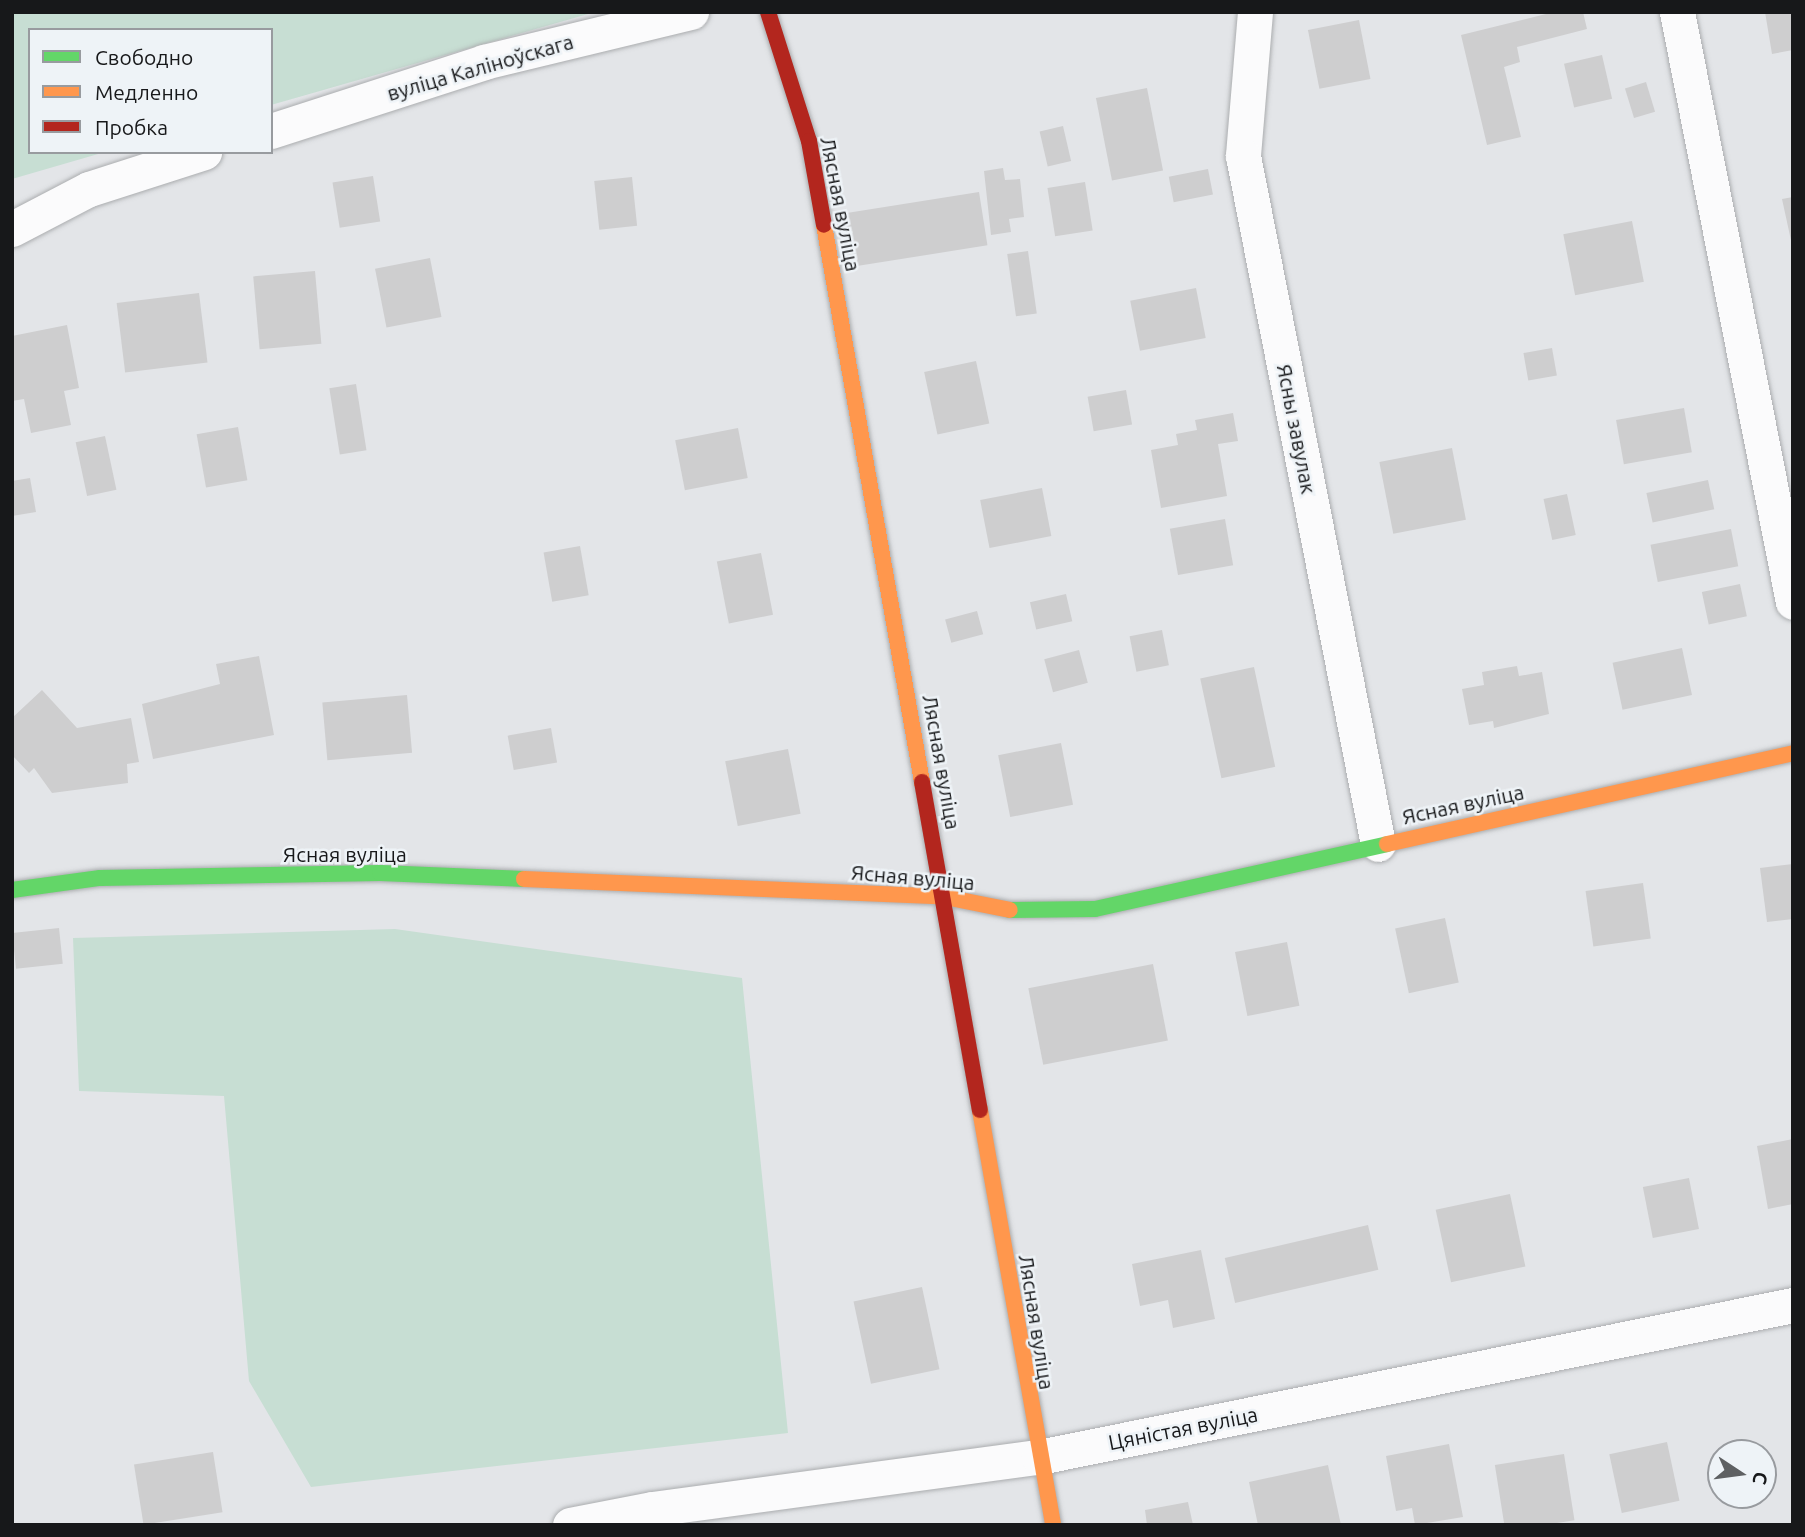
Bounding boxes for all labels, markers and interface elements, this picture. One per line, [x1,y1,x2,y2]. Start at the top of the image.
legend [28,28,273,154]
street label: вуліца Каліноўскага [384,28,576,106]
text: Свободно [95,45,193,69]
text: Медленно [95,80,198,104]
text: Пробка [95,115,168,139]
street label: Лясная вуліца [816,135,866,273]
street label: Ясны завулак [1272,362,1322,496]
street label: Лясная вуліца [918,693,966,831]
street label: Ясная вуліца [1400,779,1526,829]
street label: Ясная вуліца [283,841,407,867]
street label: Ясная вуліца [850,859,976,895]
street label: Лясная вуліца [1014,1253,1060,1391]
street label: Цяністая вуліца [1106,1401,1260,1455]
north arrow [1707,1439,1777,1509]
text: С [1748,1470,1773,1487]

